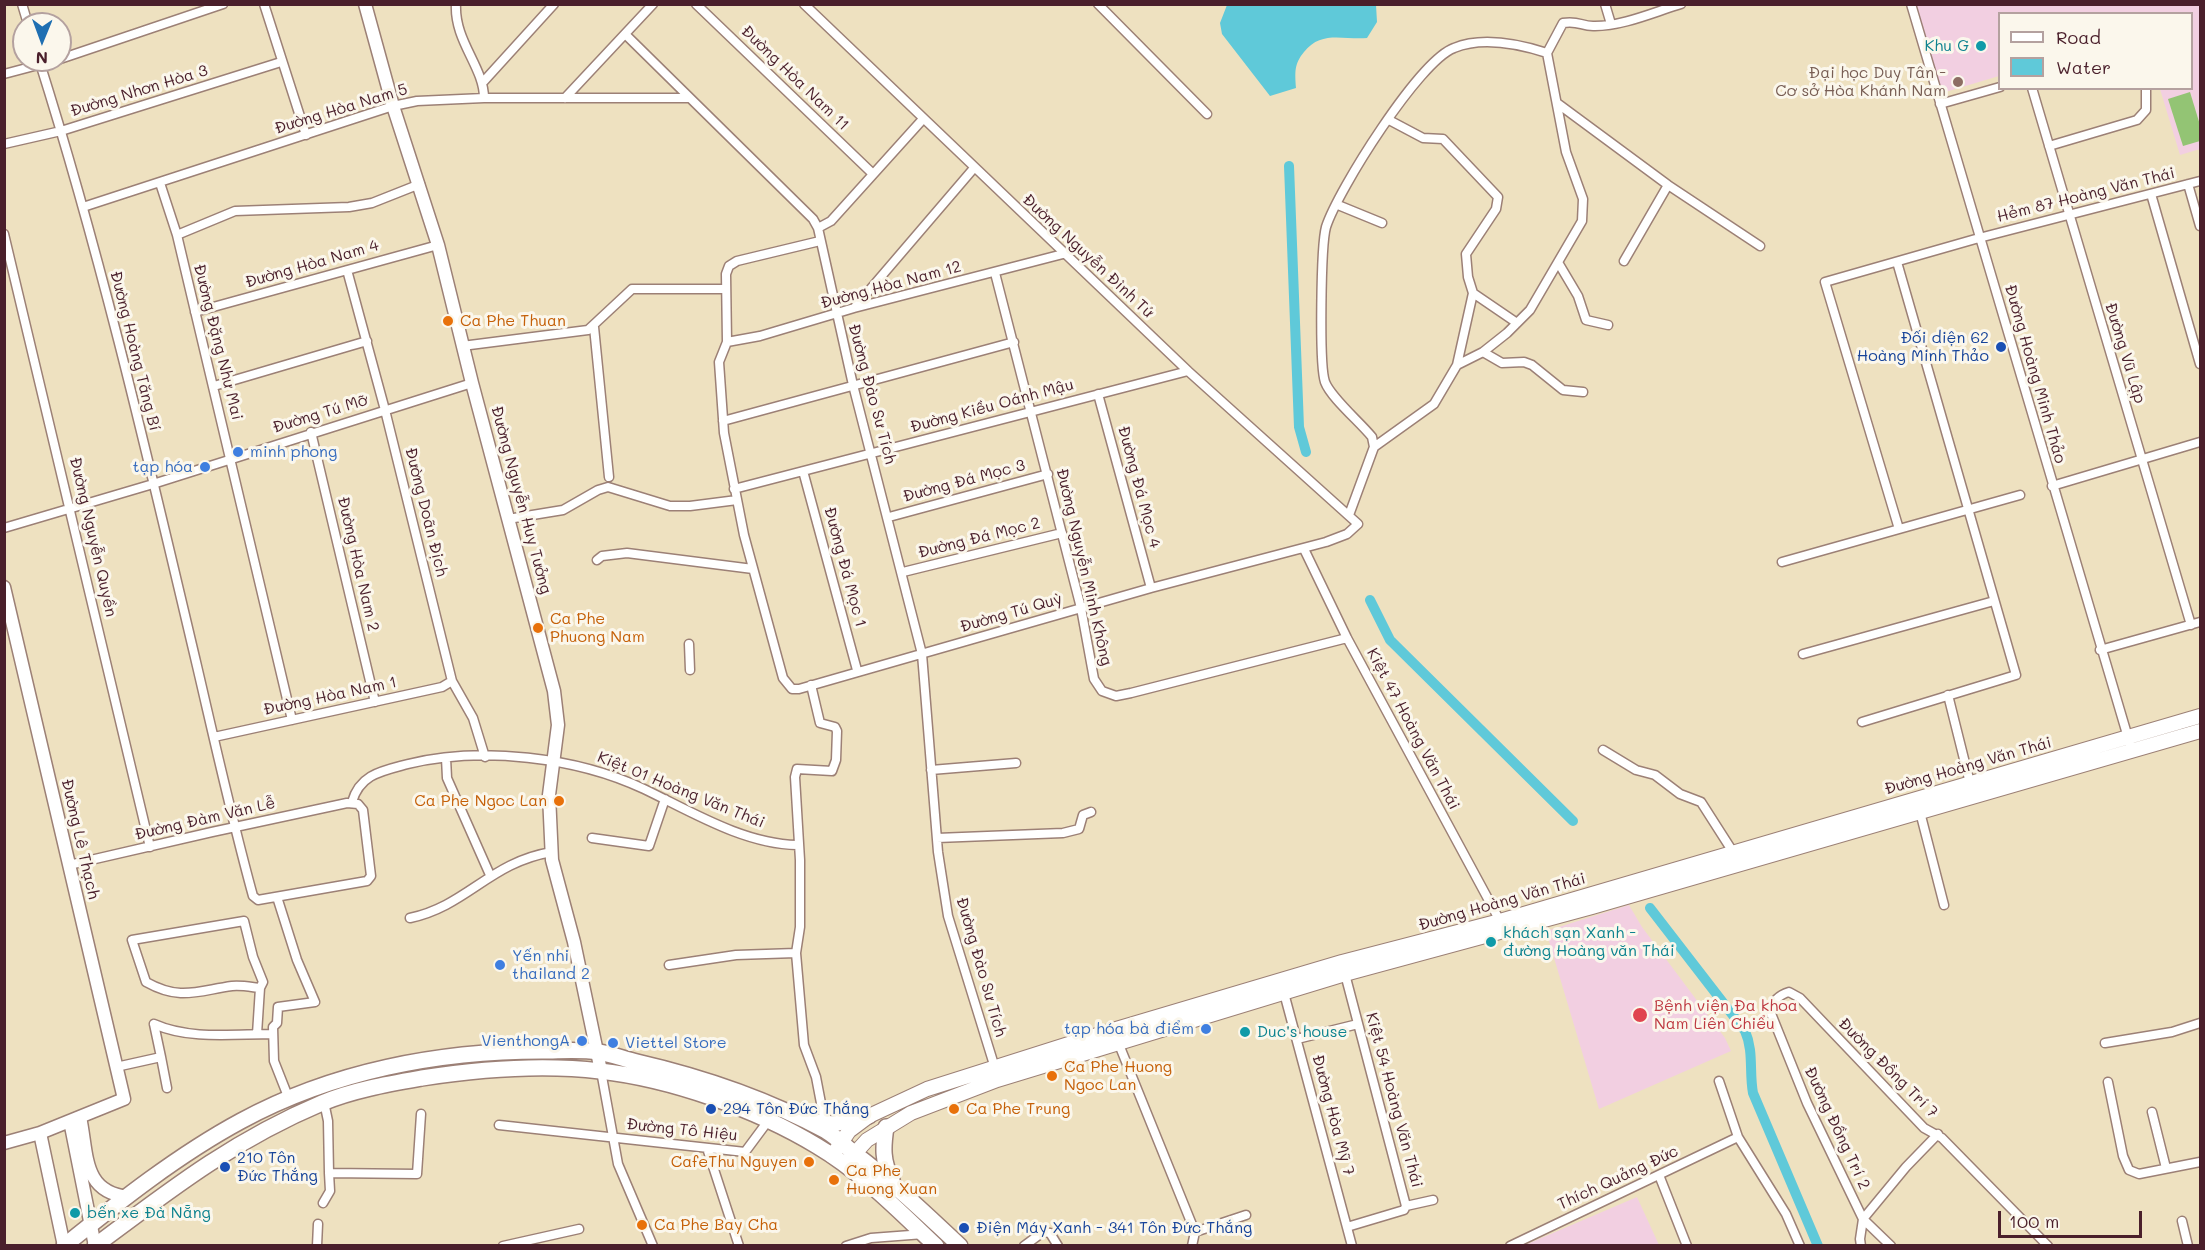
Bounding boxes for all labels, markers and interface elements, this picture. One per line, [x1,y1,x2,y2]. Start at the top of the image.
north arrow [12,12,72,72]
legend [1998,12,2193,90]
street label: Đường Hòa Nam 11 [737,21,853,135]
text: Road [2056,25,2101,49]
place label: Khu G [1925,36,1969,56]
marker: Khu G [1974,39,1988,53]
text: N [35,48,48,69]
text: Water [2056,55,2111,79]
street label: Đường Nhơn Hòa 3 [68,61,210,121]
place label: Đại học Duy Tân - Cơ sở Hòa Khánh Nam [1775,63,1946,101]
marker: Đại học Duy Tân - Cơ sở Hòa Khánh Nam [1951,75,1965,89]
street label: Đường Hòa Nam 5 [272,80,410,138]
street label: Hẻm 87 Hoàng Văn Thái [1995,164,2177,226]
street label: Đường Nguyễn Đình Tứ [1018,190,1158,322]
street label: Đường Hòa Nam 4 [243,236,381,292]
street label: Đường Hòa Nam 12 [819,257,963,313]
street label: Đường Đặng Như Mai [189,262,247,422]
street label: Đường Hoàng Tăng Bí [106,269,164,433]
street label: Đường Hoàng Minh Thảo [2000,282,2070,466]
street label: Đường Vũ Lập [2101,300,2149,406]
place label: Ca Phe Thuan [460,311,566,331]
marker: Ca Phe Thuan [441,314,455,328]
street label: Đường Đào Sư Tích [844,322,900,466]
place label: Đối diện 62 Hoàng Minh Thảo [1857,328,1989,366]
marker: Đối diện 62 Hoàng Minh Thảo [1994,340,2008,354]
street label: Đường Kiều Oánh Mậu [908,375,1076,437]
street label: Đường Tú Mỡ [270,390,370,438]
street label: Đường Nguyễn Huy Tưởng [487,404,555,596]
street label: Đường Đá Mọc 4 [1113,424,1165,550]
place label: minh phong [250,442,337,462]
marker: minh phong [231,445,245,459]
street label: Đường Doãn Địch [401,445,451,579]
street label: Đường Nguyễn Quyền [65,455,121,619]
street label: Đường Đá Mọc 3 [901,455,1027,507]
place label: tạp hóa [133,457,193,477]
marker: tạp hóa [198,460,212,474]
street label: Đường Nguyễn Minh Không [1052,466,1116,668]
street label: Đường Hòa Nam 2 [333,495,383,633]
street label: Đường Đá Mọc 1 [820,505,870,629]
street label: Đường Đá Mọc 2 [916,514,1042,562]
street label: Đường Tú Quỳ [958,589,1064,637]
place label: Ca Phe Phuong Nam [550,609,645,647]
marker: Ca Phe Phuong Nam [531,621,545,635]
street label: Kiệt 47 Hoàng Văn Thái [1362,645,1464,813]
street label: Đường Hòa Nam 1 [262,672,398,720]
street label: Đường Hoàng Văn Thái [1882,733,2054,799]
street label: Kiệt 01 Hoàng Văn Thái [595,748,767,832]
street label: Đường Lê Thạch [57,777,103,901]
place label: Ca Phe Ngoc Lan [414,791,547,811]
street label: Đường Đàm Văn Lễ [133,793,277,845]
marker: Ca Phe Ngoc Lan [552,794,566,808]
street label: Đường Hoàng Văn Thái [1416,869,1588,935]
street label: Đường Đào Sư Tích [952,895,1010,1039]
place label: khách sạn Xanh - đường Hoàng văn Thái [1503,923,1675,961]
marker: khách sạn Xanh - đường Hoàng văn Thái [1484,935,1498,949]
place label: Yến nhi thailand 2 [512,946,590,984]
marker: Yến nhi thailand 2 [493,958,507,972]
place label: Bệnh viện Đa khoa Nam Liên Chiểu [1654,996,1798,1034]
marker: Bệnh viện Đa khoa Nam Liên Chiểu [1631,1006,1649,1024]
street label: Kiệt 54 Hoàng Văn Thái [1361,1010,1427,1190]
street label: Đường Đồng Trí 7 [1834,1014,1942,1122]
place label: tạp hóa bà điểm [1064,1019,1194,1039]
marker: tạp hóa bà điểm [1199,1022,1213,1036]
place label: Duc's house [1257,1022,1348,1042]
marker: Duc's house [1238,1025,1252,1039]
place label: VienthongA [481,1031,570,1051]
place label: Viettel Store [625,1033,727,1053]
marker: VienthongA [575,1034,589,1048]
marker: Viettel Store [606,1036,620,1050]
street label: Đường Hòa Mỹ 7 [1308,1053,1358,1177]
place label: Ca Phe Huong Ngoc Lan [1064,1057,1172,1095]
street label: Đường Đồng Trí 2 [1800,1064,1874,1192]
marker: Ca Phe Huong Ngoc Lan [1045,1069,1059,1083]
place label: 294 Tôn Đức Thắng [723,1099,869,1119]
place label: Ca Phe Trung [966,1099,1070,1119]
marker: 294 Tôn Đức Thắng [704,1102,718,1116]
marker: Ca Phe Trung [947,1102,961,1116]
street label: Đường Tô Hiệu [626,1115,738,1145]
street label: Thích Quảng Đức [1555,1142,1681,1214]
place label: 210 Tôn Đức Thắng [237,1148,318,1186]
place label: CafeThu Nguyen [671,1152,797,1172]
marker: CafeThu Nguyen [802,1155,816,1169]
marker: 210 Tôn Đức Thắng [218,1160,232,1174]
place label: Ca Phe Huong Xuan [846,1161,937,1199]
marker: Ca Phe Huong Xuan [827,1173,841,1187]
scale bar [2001,1199,2145,1237]
place label: bến xe Đà Nẵng [87,1203,211,1223]
marker: bến xe Đà Nẵng [68,1206,82,1220]
text: 100 m [2009,1209,2059,1233]
place label: Ca Phe Bay Cha [654,1215,778,1235]
marker: Ca Phe Bay Cha [635,1218,649,1232]
place label: Điện Máy Xanh - 341 Tôn Đức Thắng [976,1218,1252,1238]
marker: Điện Máy Xanh - 341 Tôn Đức Thắng [957,1221,971,1235]

